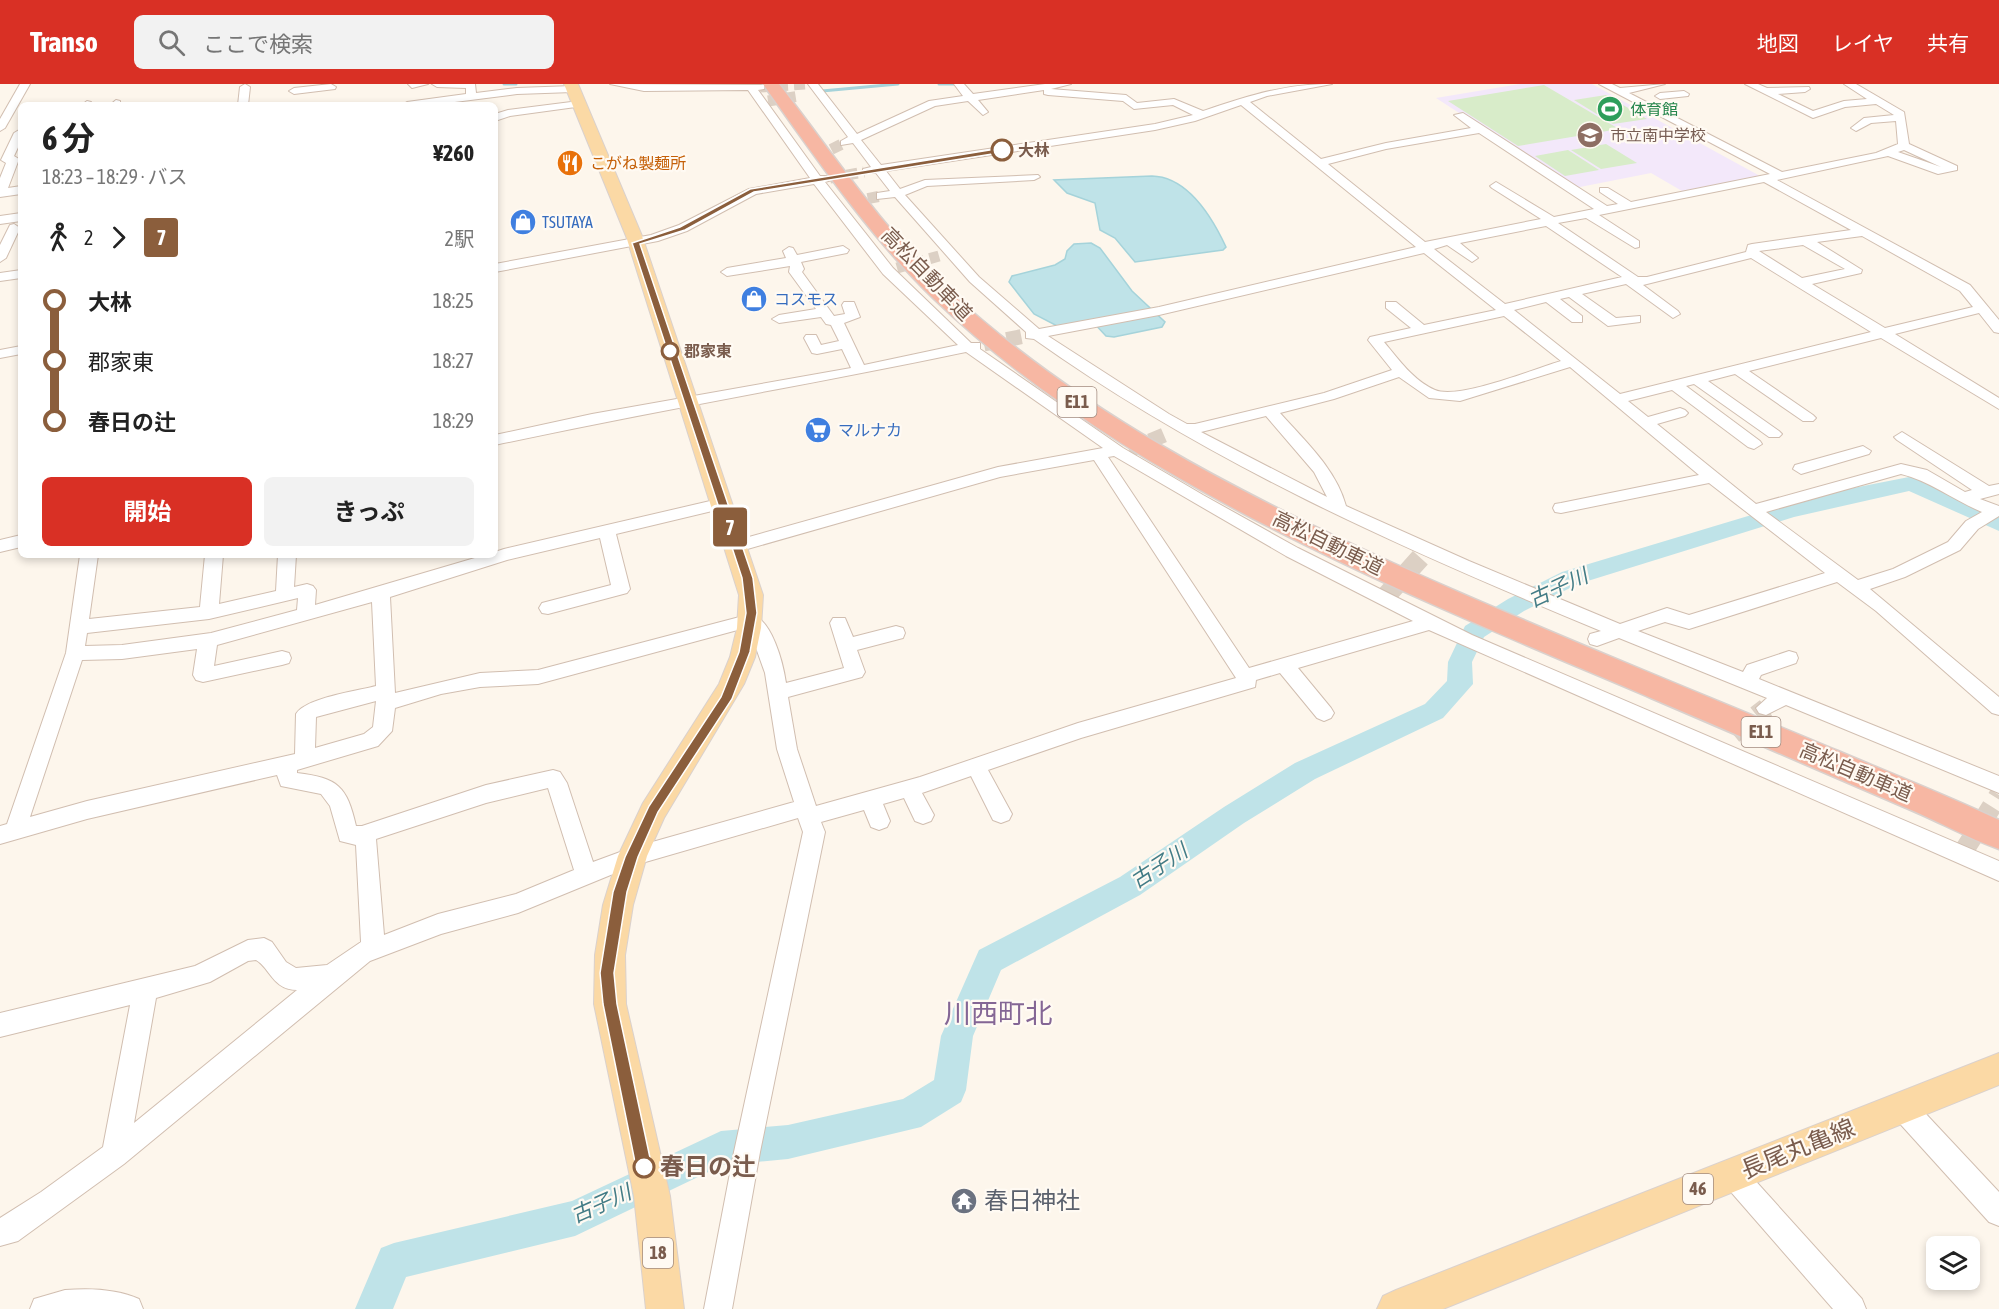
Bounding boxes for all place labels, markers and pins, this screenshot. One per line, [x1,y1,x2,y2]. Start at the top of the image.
sports icon: 体育館 [1595,94,1625,124]
place label: 体育館 [1630,100,1678,118]
school or university icon: 市立南中学校 [1575,120,1605,150]
place label: 市立南中学校 [1610,126,1706,144]
marker: 大林 [991,139,1013,161]
place label: 大林 [1018,141,1050,159]
restaurant icon: こがね製麺所 [555,148,585,178]
place label: こがね製麺所 [590,154,686,172]
shop icon: TSUTAYA [508,207,538,237]
place label: TSUTAYA [542,213,593,231]
shop icon: コスモス [739,284,769,314]
place label: コスモス [774,290,838,308]
marker: 郡家東 [661,342,679,360]
place label: 郡家東 [684,342,732,360]
supermarket icon: マルナカ [803,415,833,445]
place label: マルナカ [838,421,902,439]
place label: 春日の辻 [660,1153,756,1180]
marker: 春日の辻 [633,1156,655,1178]
temple icon: 春日神社 [949,1186,979,1216]
place label: 春日神社 [984,1187,1080,1214]

